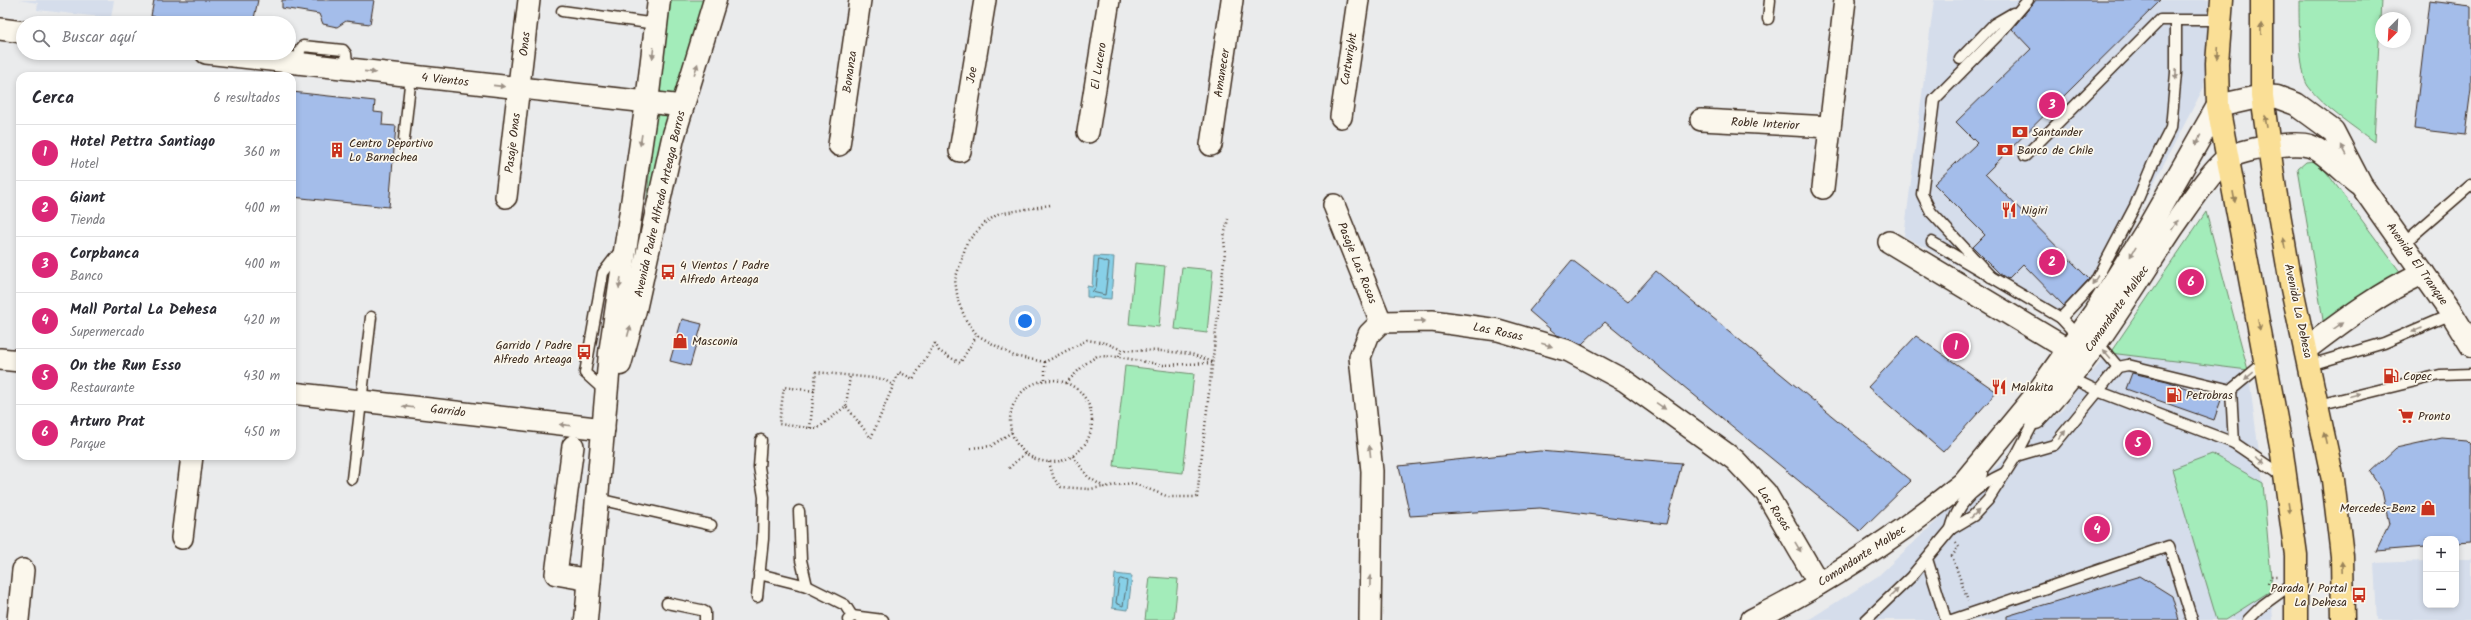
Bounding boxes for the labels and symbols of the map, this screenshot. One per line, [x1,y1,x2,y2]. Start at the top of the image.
north arrow [2375,12,2411,48]
one-way arrow [2258,23,2265,35]
street label: Onas [514,31,536,57]
street label: Cartwright [1335,31,1363,87]
street label: El Lucero [1086,41,1112,91]
street label: Amanecer [1209,46,1235,99]
one-way arrow [650,47,656,59]
one-way arrow [2215,47,2221,60]
street label: Bonanza [838,49,862,94]
one-way arrow [693,62,699,74]
street label: Joe [961,65,983,85]
one-way arrow [364,68,376,75]
street label: 4 Vientos [420,68,470,92]
one-way arrow [2172,68,2179,80]
one-way arrow [493,82,505,89]
pin: 3 [2039,90,2065,120]
street label: Avenida Padre Alfredo Arteaga Barros [629,109,691,299]
street label: Pasaje Onas [500,112,526,174]
street label: Roble Interior [1730,113,1801,135]
one-way arrow [2263,115,2269,127]
bank icon: Santander [2011,123,2029,141]
place label: Santander [2032,123,2083,142]
place label: Centro Deportivo Lo Barnechea [349,134,433,167]
one-way arrow [638,134,644,146]
one-way arrow [2195,134,2202,145]
building icon: Centro Deportivo Lo Barnechea [328,141,346,159]
bank icon: Banco de Chile [1996,141,2014,159]
place label: Banco de Chile [2017,141,2094,160]
one-way arrow [2340,144,2347,156]
one-way arrow [2231,191,2237,203]
restaurant icon: Nigiri [2000,201,2018,219]
place label: Nigiri [2021,201,2049,220]
street label: Pasaje Las Rosas [1332,219,1382,307]
street label: Avenida El Tranque [2381,219,2453,310]
one-way arrow [2171,220,2179,230]
one-way arrow [2280,237,2286,249]
one-way arrow [2130,246,2137,258]
pin: 2 [2039,247,2065,277]
place label: 4 Vientos / Padre Alfredo Arteaga [680,256,770,289]
street label: Comandante Malbec [2080,262,2154,356]
street label: Avenida La Dehesa [2279,262,2317,360]
bus stop icon: 4 Vientos / Padre Alfredo Arteaga [659,263,677,281]
pin: 6 [2178,267,2204,297]
one-way arrow [2092,274,2099,285]
one-way arrow [617,277,623,289]
your location [1015,311,1035,331]
street label: Las Rosas [1471,317,1525,347]
one-way arrow [1414,318,1427,324]
one-way arrow [2256,318,2262,331]
one-way arrow [2332,322,2343,330]
one-way arrow [627,325,633,337]
one-way arrow [2410,328,2422,334]
pin: 1 [1943,331,1969,361]
shop icon: Masconia [671,332,689,350]
place label: Masconia [692,332,738,351]
place label: Garrido / Padre Alfredo Arteaga [493,336,573,369]
one-way arrow [1542,342,1554,348]
bus stop icon: Garrido / Padre Alfredo Arteaga [575,343,593,361]
one-way arrow [2103,348,2112,359]
fuel station icon: Copec [2382,367,2400,385]
place label: Copec [2403,367,2432,386]
one-way arrow [2243,371,2254,380]
restaurant icon: Malakita [1990,378,2008,396]
place label: Malakita [2011,378,2054,397]
fuel station icon: Petrobras [2165,386,2183,404]
place label: Petrobras [2186,386,2233,405]
one-way arrow [2349,392,2362,398]
street label: Garrido [429,399,467,423]
one-way arrow [1656,402,1666,410]
one-way arrow [402,403,414,410]
supermarket icon: Pronto [2397,407,2415,425]
place label: Pronto [2418,407,2450,426]
one-way arrow [559,422,571,428]
pin: 5 [2125,428,2151,458]
one-way arrow [2058,430,2067,441]
one-way arrow [2322,432,2328,444]
one-way arrow [1367,445,1373,457]
one-way arrow [2254,457,2266,464]
street label: Las Rosas [1752,483,1796,535]
place label: Mercedes-Benz [2340,499,2416,518]
shop icon: Mercedes-Benz [2419,499,2437,517]
one-way arrow [2286,502,2292,514]
one-way arrow [1970,509,1980,518]
pin: 4 [2084,514,2110,544]
street label: Comandante Malbec [1814,520,1910,592]
one-way arrow [1795,541,1802,553]
one-way arrow [2339,561,2346,573]
one-way arrow [1367,575,1374,587]
place label: Parada / Portal La Dehesa [2271,579,2347,612]
bus stop icon: Parada / Portal La Dehesa [2350,586,2368,604]
one-way arrow [1889,588,1899,598]

